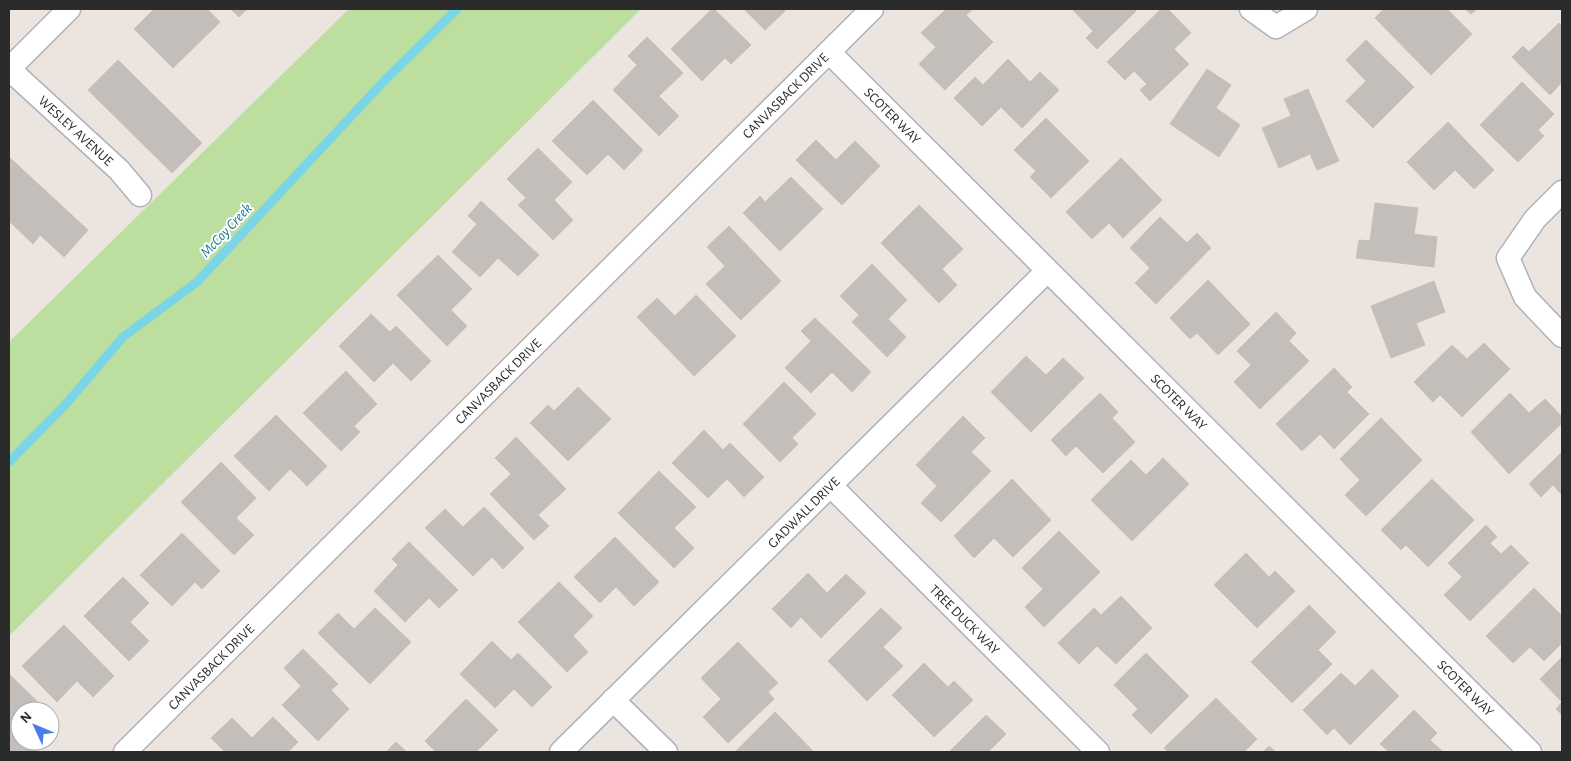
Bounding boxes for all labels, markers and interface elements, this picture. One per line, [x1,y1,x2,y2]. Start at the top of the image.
street label: CANVASBACK DRIVE [740,51,832,142]
street label: SCOTER WAY [861,86,923,147]
street label: WESLEY AVENUE [35,94,116,169]
water label: McCoy Creek [198,200,255,260]
street label: CANVASBACK DRIVE [453,336,544,427]
street label: SCOTER WAY [1148,372,1210,434]
street label: GADWALL DRIVE [766,474,843,551]
street label: TREE DUCK WAY [926,582,1002,658]
street label: CANVASBACK DRIVE [166,622,257,713]
street label: SCOTER WAY [1434,658,1496,720]
north arrow [10,701,60,751]
text: N [18,709,35,726]

